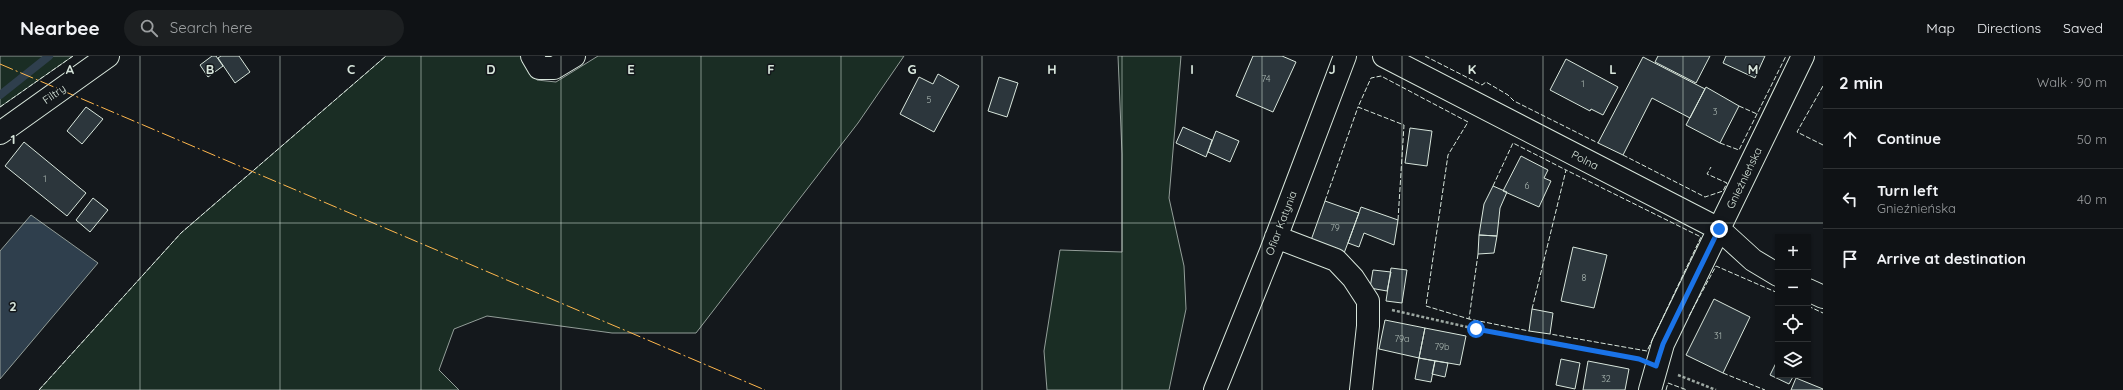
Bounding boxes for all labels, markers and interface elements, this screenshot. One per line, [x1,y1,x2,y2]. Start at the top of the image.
search box [124,10,404,46]
text: Nearbee [20,16,100,40]
icon: search [138,17,160,39]
text: Search here [170,18,253,37]
text: Map [1926,19,1955,37]
text: Directions [1977,19,2041,37]
text: Saved [2063,19,2103,37]
text: A [66,61,75,77]
text: B [206,61,214,77]
text: C [347,61,355,77]
text: D [486,61,496,77]
text: E [627,61,635,77]
text: F [767,61,775,77]
text: G [907,61,917,77]
text: H [1047,61,1057,77]
text: I [1190,61,1194,77]
text: J [1328,61,1336,77]
text: K [1468,61,1477,77]
text: L [1609,61,1617,77]
text: M [1748,61,1758,77]
text: 2 min [1839,72,1883,93]
house number: 74 [1261,73,1271,84]
text: Walk · 90 m [2037,74,2107,90]
house number: 1 [1581,78,1585,89]
street label: Filtry [40,81,68,107]
house number: 5 [927,94,932,105]
house number: 3 [1713,106,1718,117]
icon: ahead [1839,128,1861,150]
text: Continue [1877,129,1941,148]
text: 1 [10,131,16,147]
text: 50 m [2077,131,2107,147]
street label: Gnieźnieńska [1723,145,1765,211]
street label: Polna [1569,147,1601,173]
house number: 1 [43,173,47,184]
house number: 6 [1525,180,1530,191]
text: Turn left [1877,181,1939,200]
icon: left [1839,188,1861,210]
street label: Ofiar Katynia [1262,189,1300,257]
text: 40 m [2077,191,2107,207]
text: Gnieźnieńska [1877,200,1956,216]
route end [1710,220,1728,238]
house number: 79 [1330,222,1340,233]
map controls [1775,234,1811,378]
button: + [1775,234,1811,270]
icon: arrive [1839,248,1861,270]
text: Arrive at destination [1877,249,2026,268]
button: − [1775,270,1811,306]
house number: 8 [1582,272,1587,283]
text: 2 [9,298,17,314]
button: locate [1775,306,1811,342]
route start [1467,320,1485,338]
house number: 31 [1714,330,1722,341]
house number: 79a [1394,333,1410,344]
house number: 79b [1434,341,1450,352]
button: layers [1775,342,1811,378]
house number: 32 [1601,373,1611,384]

